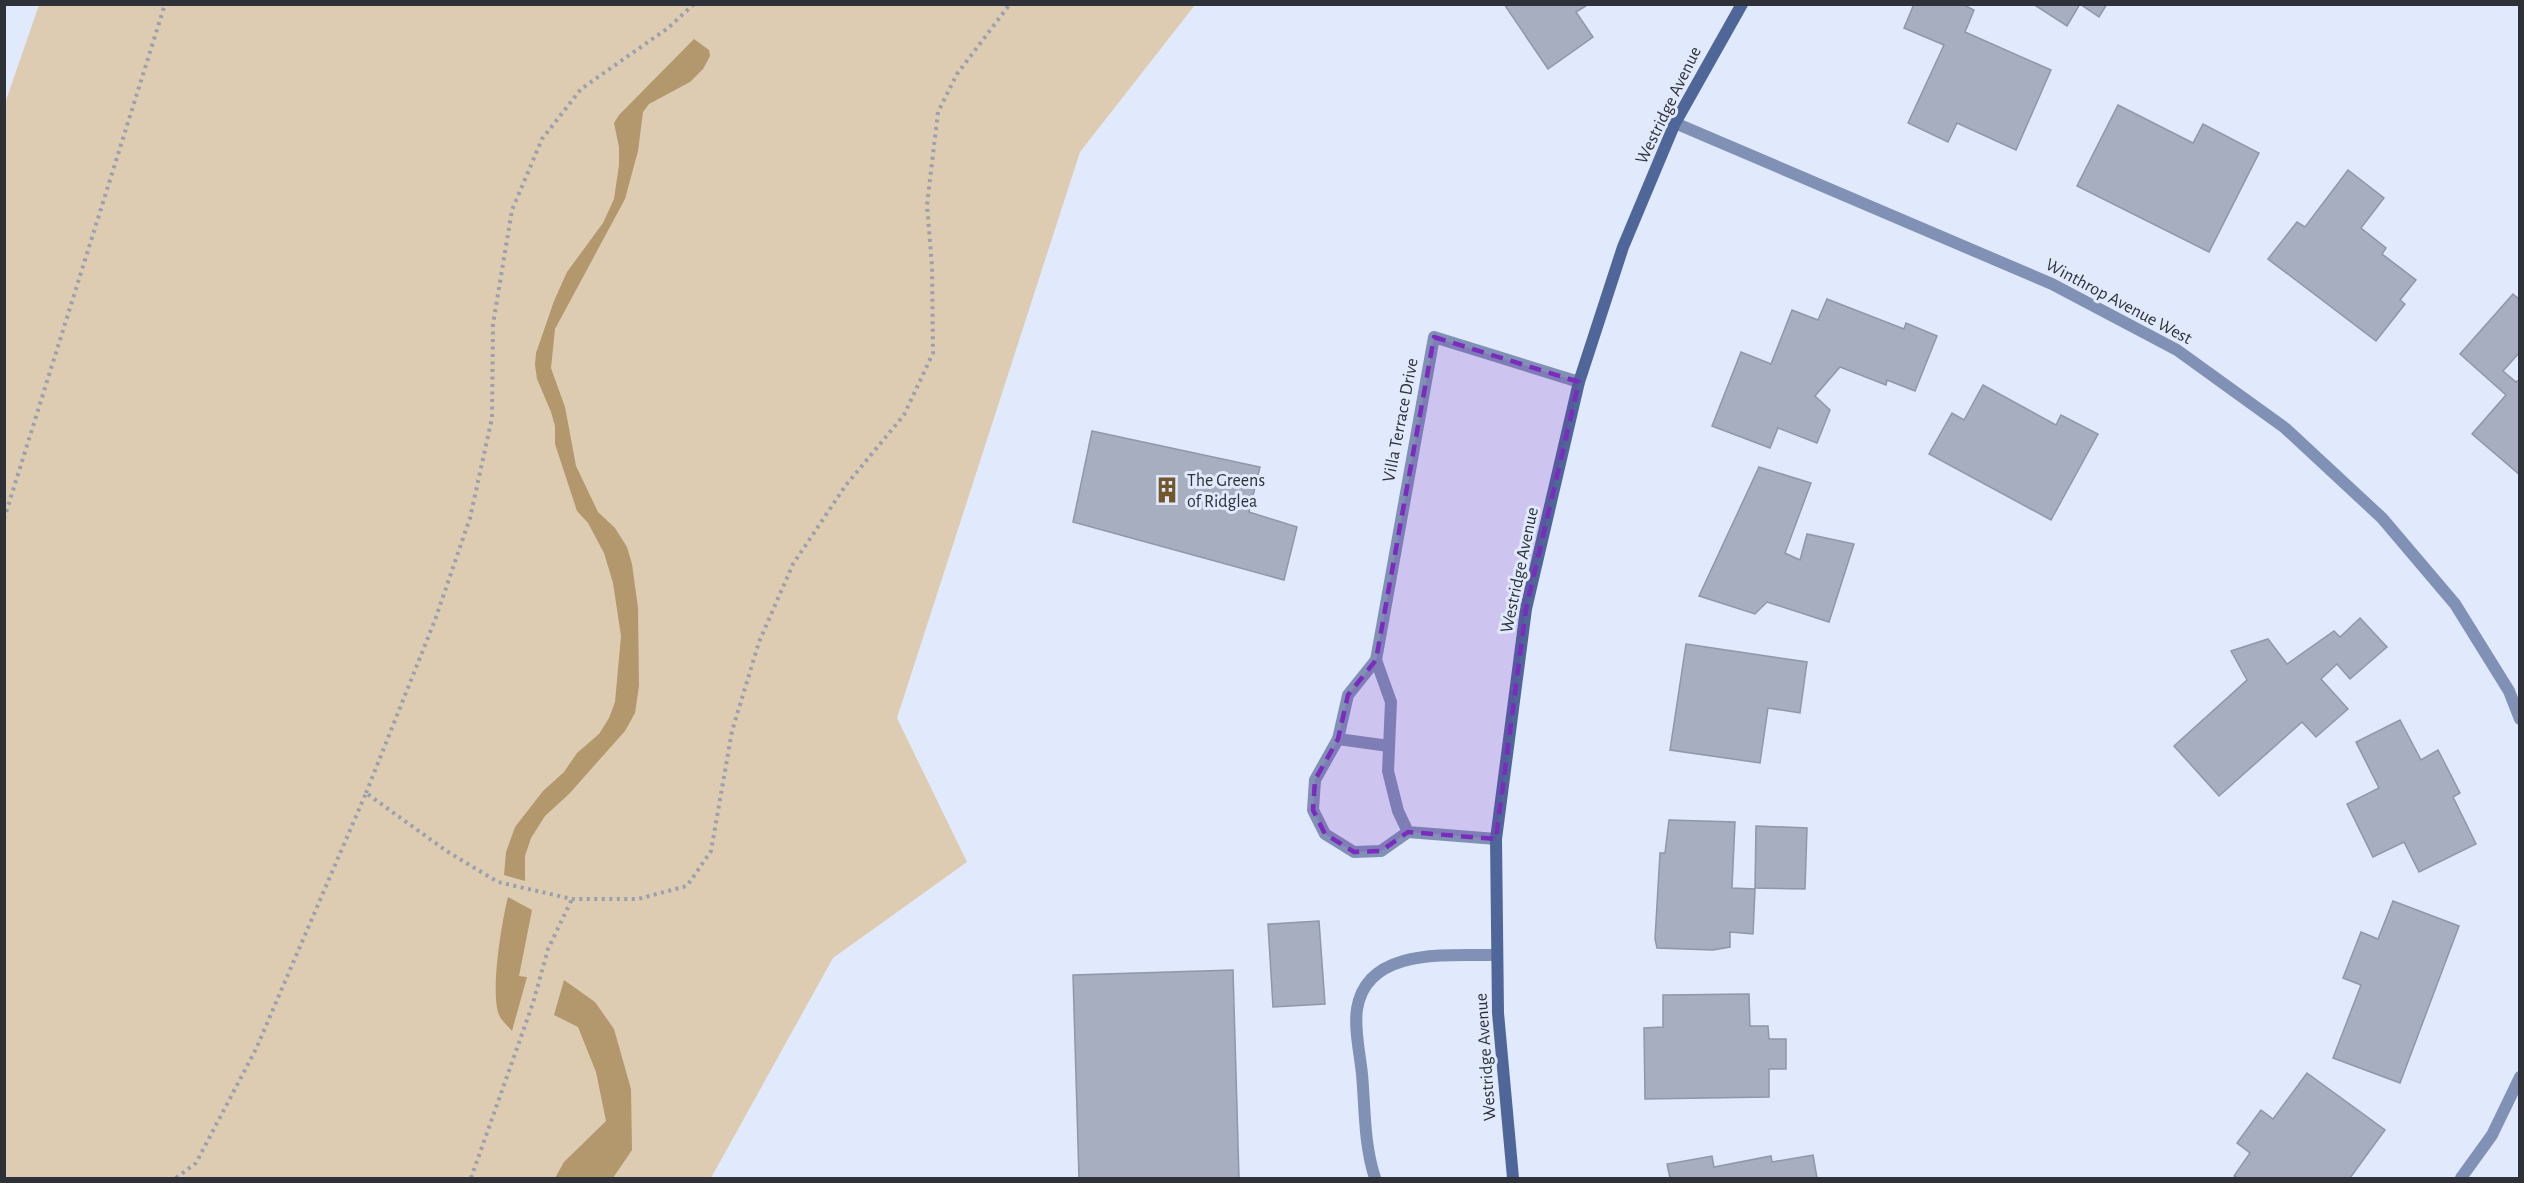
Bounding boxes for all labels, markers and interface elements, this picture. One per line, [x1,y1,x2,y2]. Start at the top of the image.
street label: Westridge Avenue [1633,44,1705,167]
street label: Winthrop Avenue West [2042,256,2195,348]
street label: Villa Terrace Drive [1380,357,1422,484]
place label: The Greens of Ridglea [1187,472,1265,511]
building icon: The Greens of Ridglea [1152,475,1182,505]
street label: Westridge Avenue [1498,506,1542,635]
street label: Westridge Avenue [1473,992,1499,1121]

